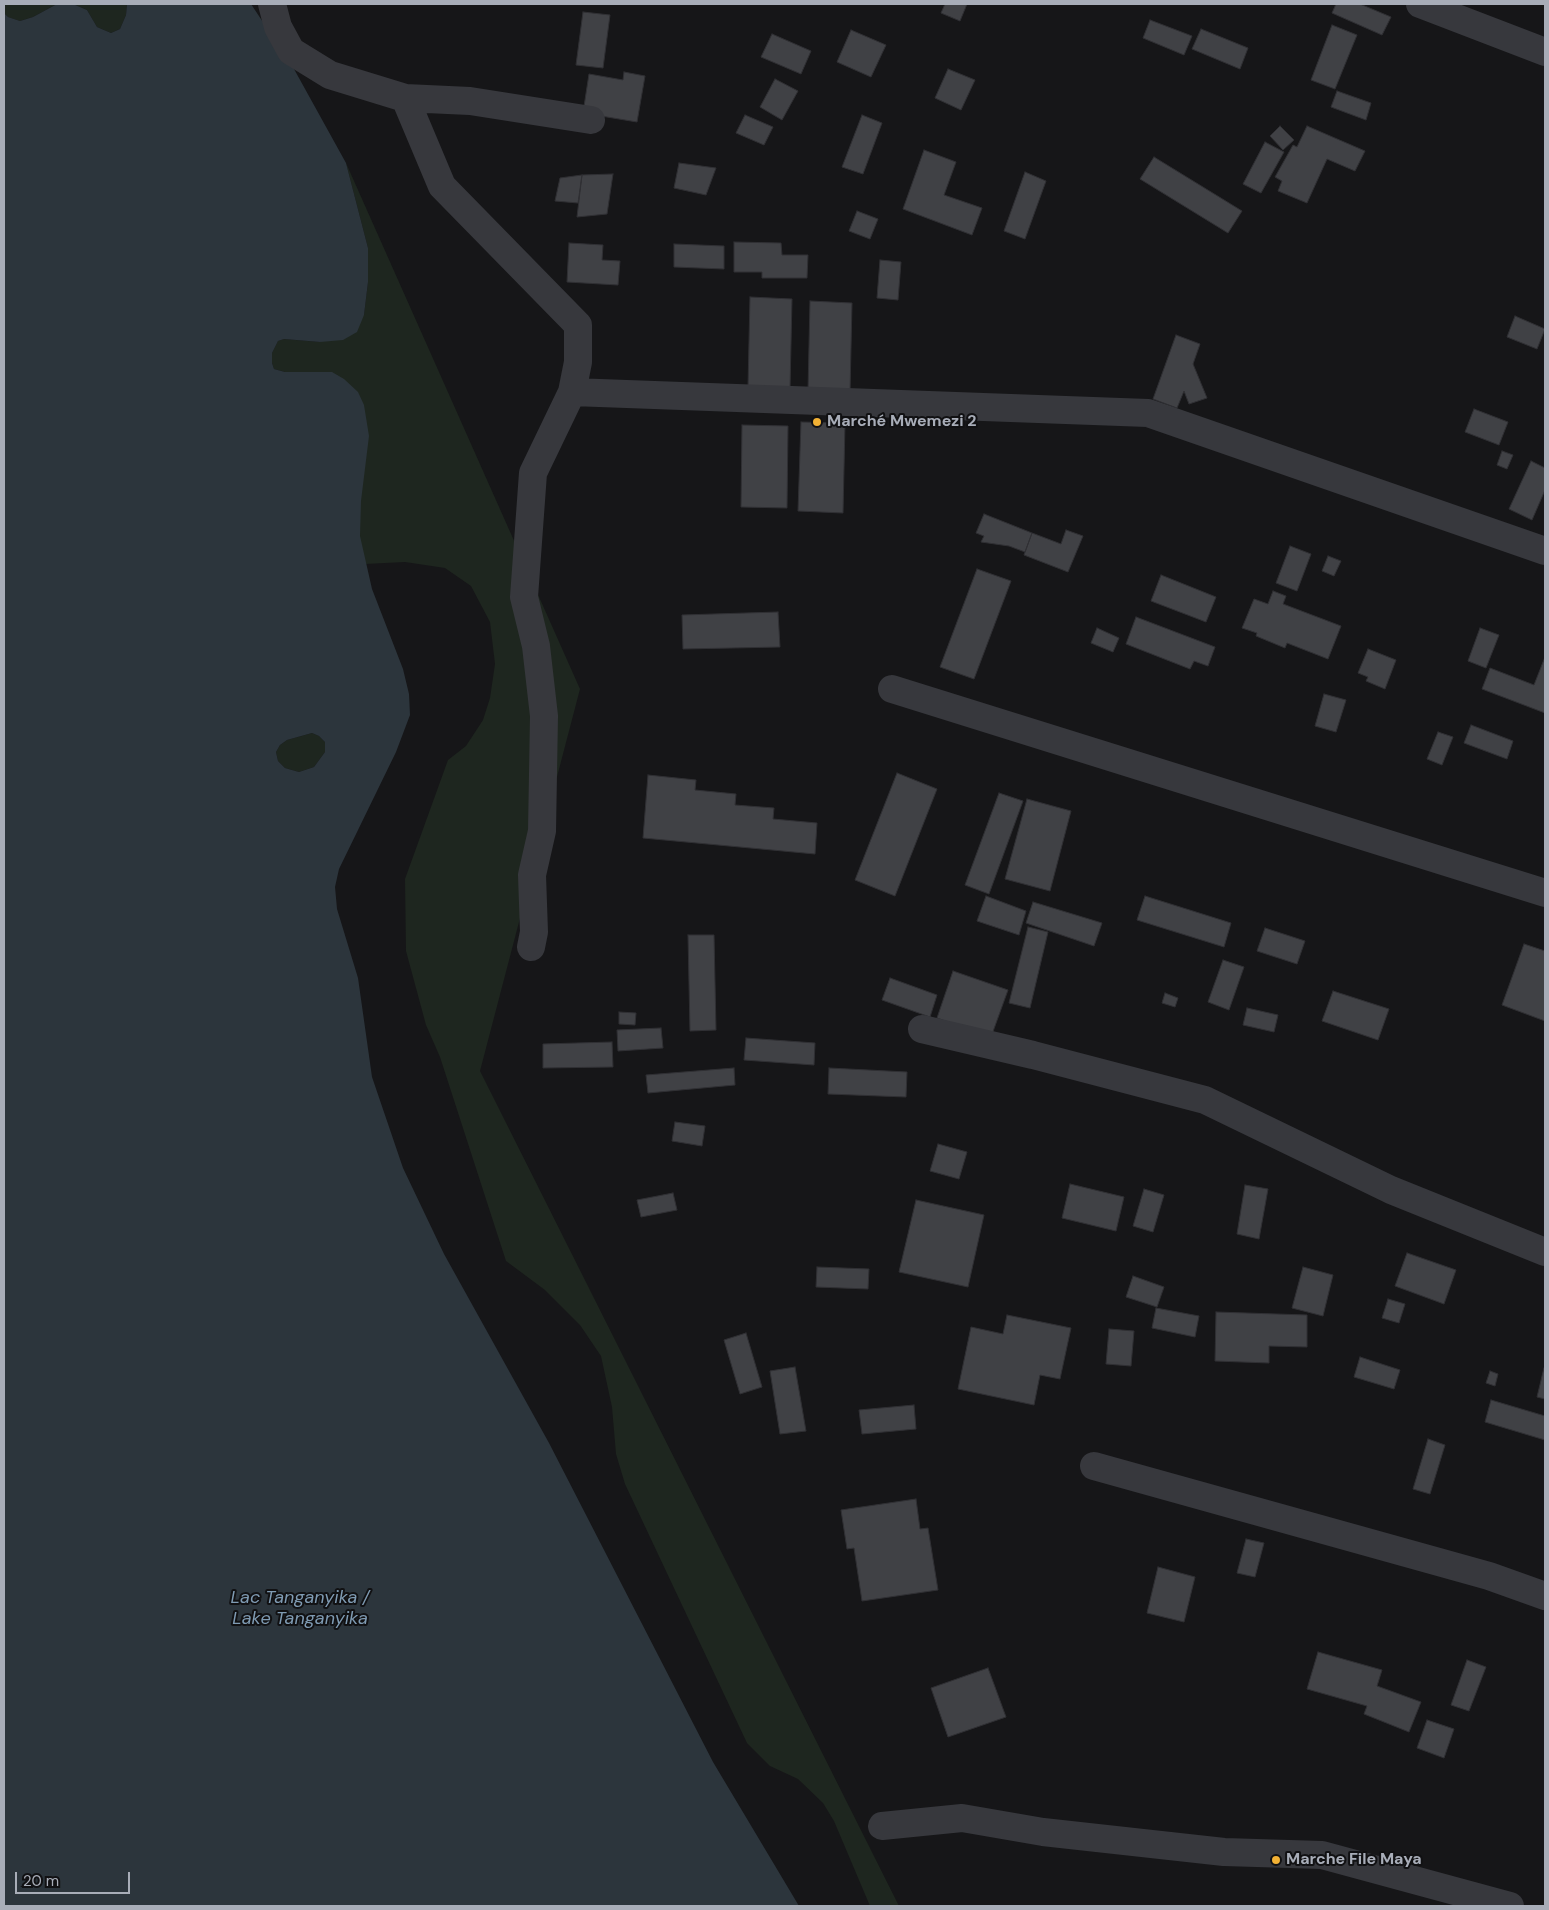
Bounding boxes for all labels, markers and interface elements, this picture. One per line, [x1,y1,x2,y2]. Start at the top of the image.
place label: Marché Mwemezi 2 [827,412,977,432]
marker: Marché Mwemezi 2 [811,416,823,428]
water label: Lac Tanganyika / Lake Tanganyika [230,1587,370,1630]
place label: Marche File Maya [1286,1850,1422,1870]
marker: Marche File Maya [1270,1854,1282,1866]
scale bar [18,1862,132,1894]
text: 20 m [23,1871,59,1891]

